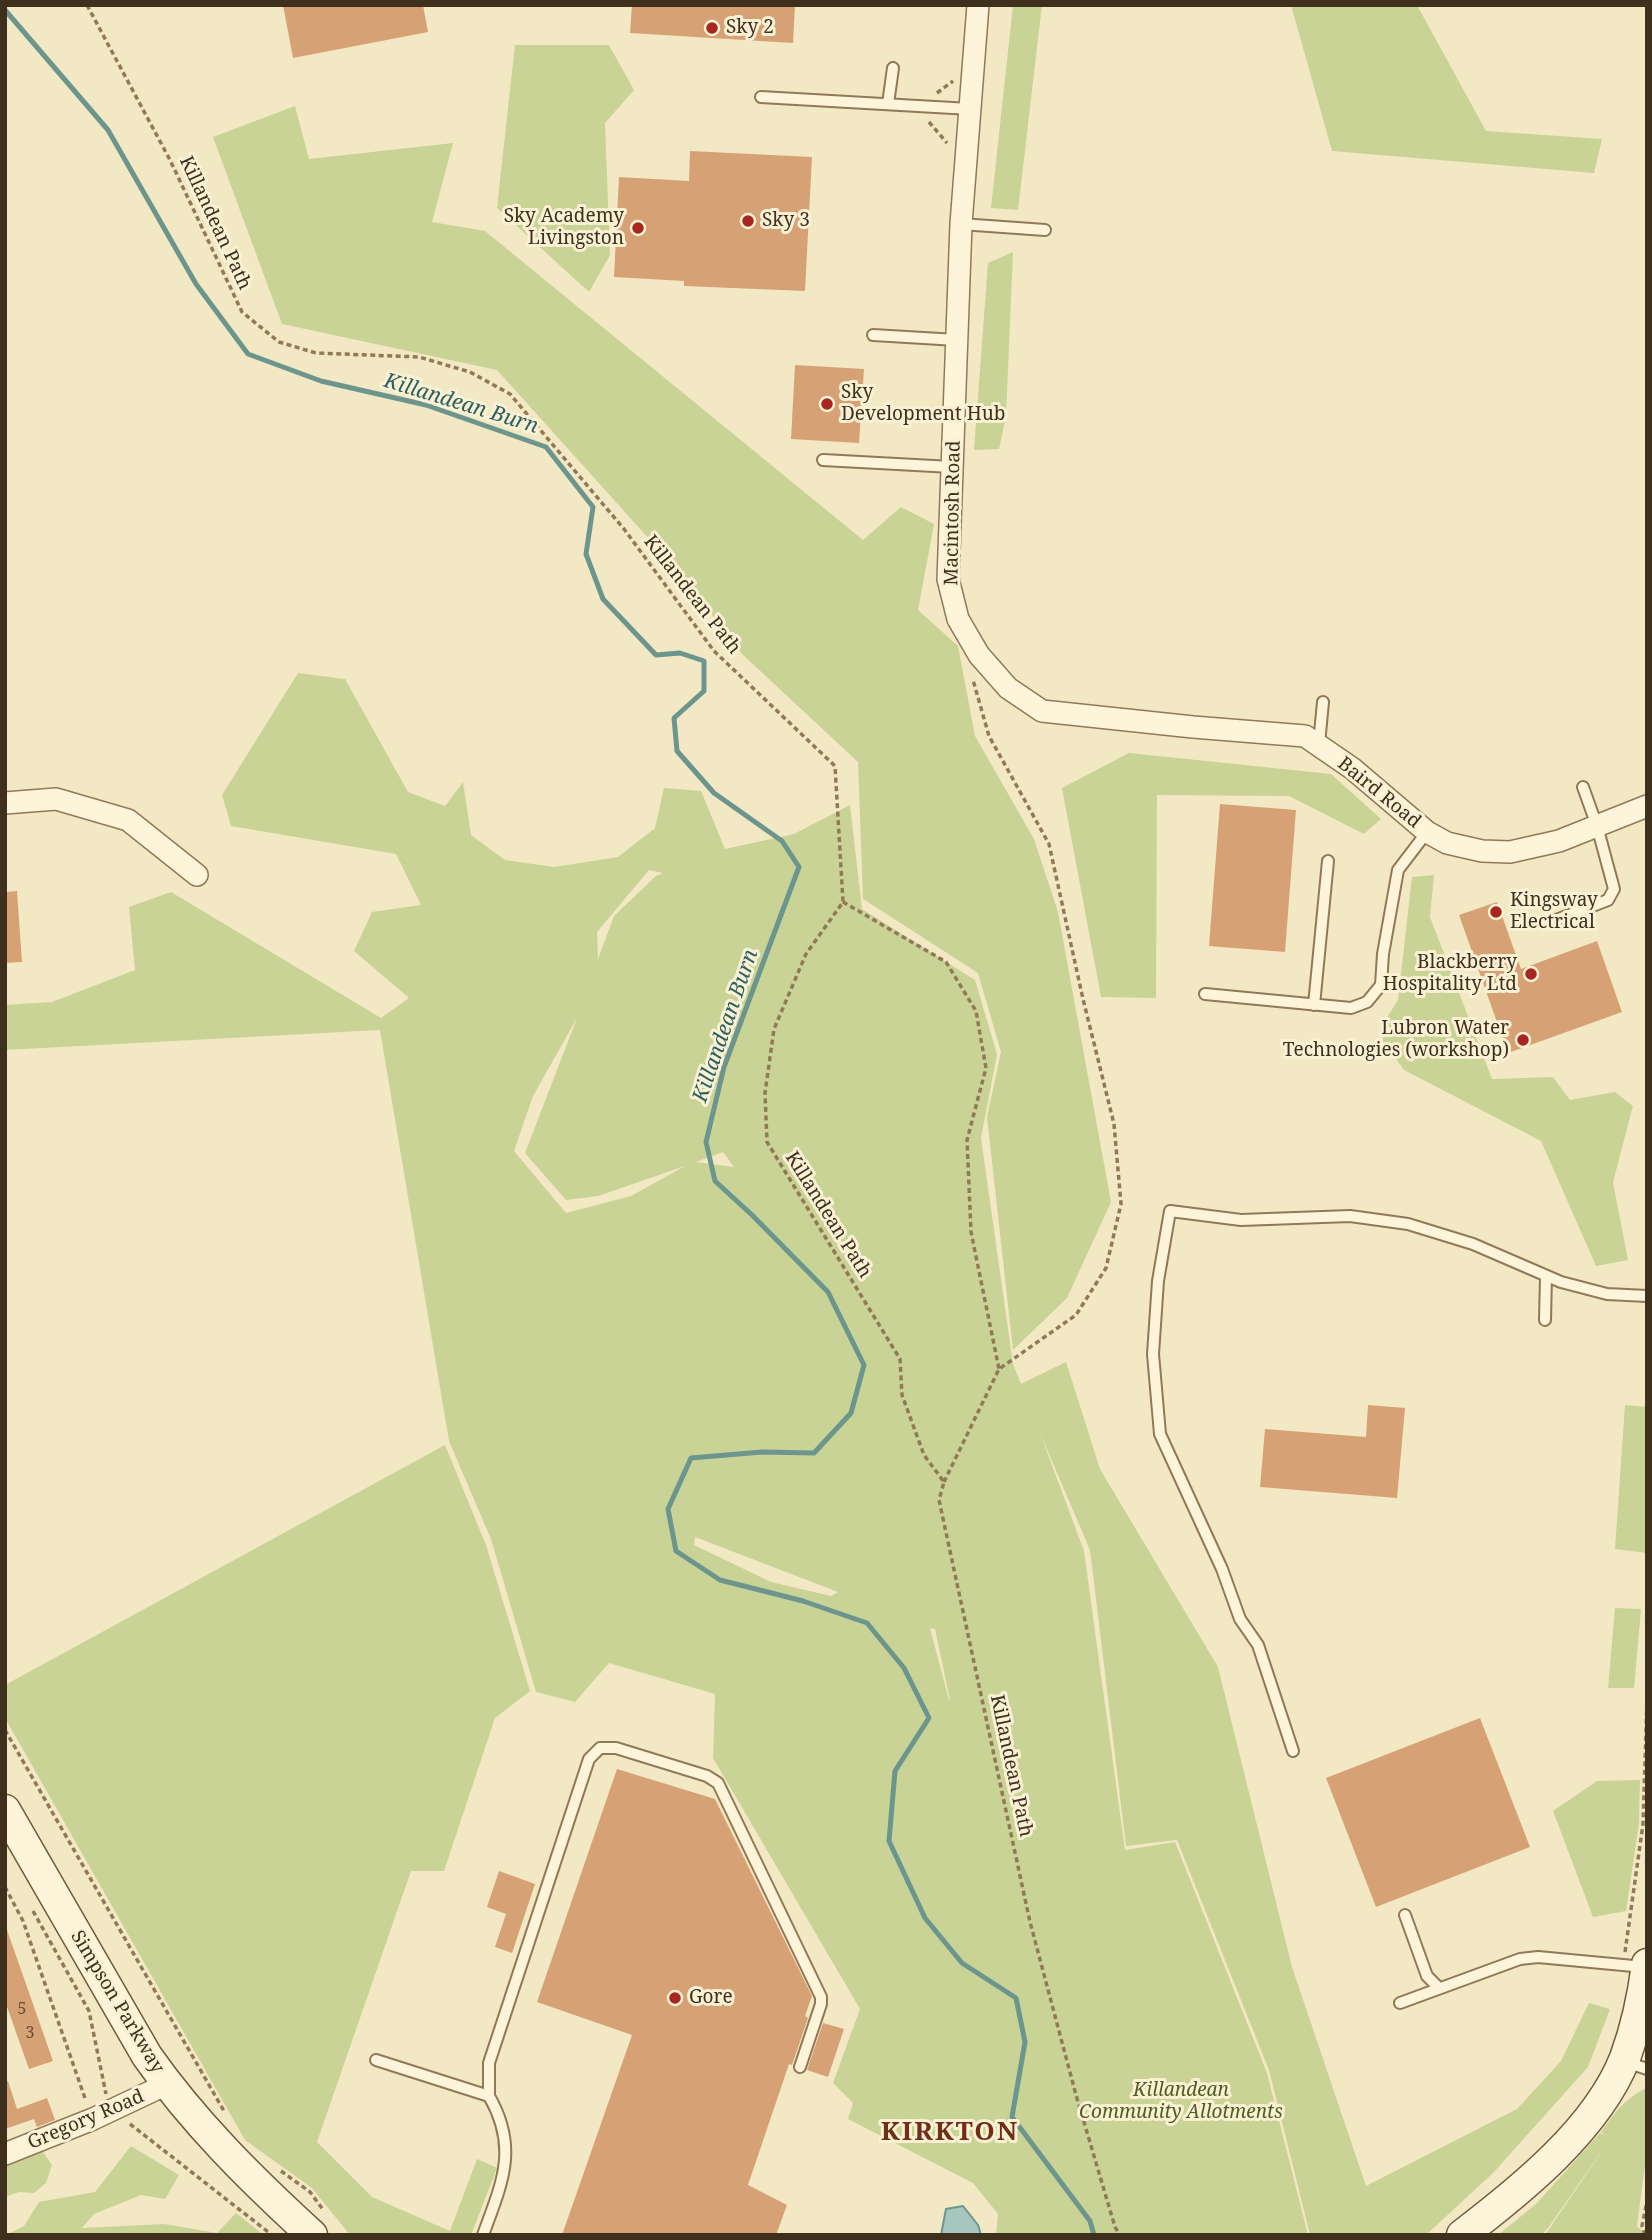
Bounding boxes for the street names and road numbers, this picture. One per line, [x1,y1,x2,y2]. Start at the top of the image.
street label: Killandean Path [174,153,256,293]
street label: Macintosh Road [940,440,966,586]
street label: Killandean Path [638,531,746,659]
street label: Baird Road [1333,753,1425,833]
street label: Killandean Path [780,1148,876,1282]
street label: Killandean Path [985,1693,1037,1839]
street label: Simpson Parkway [65,1927,169,2077]
street label: Gregory Road [24,2085,148,2155]

